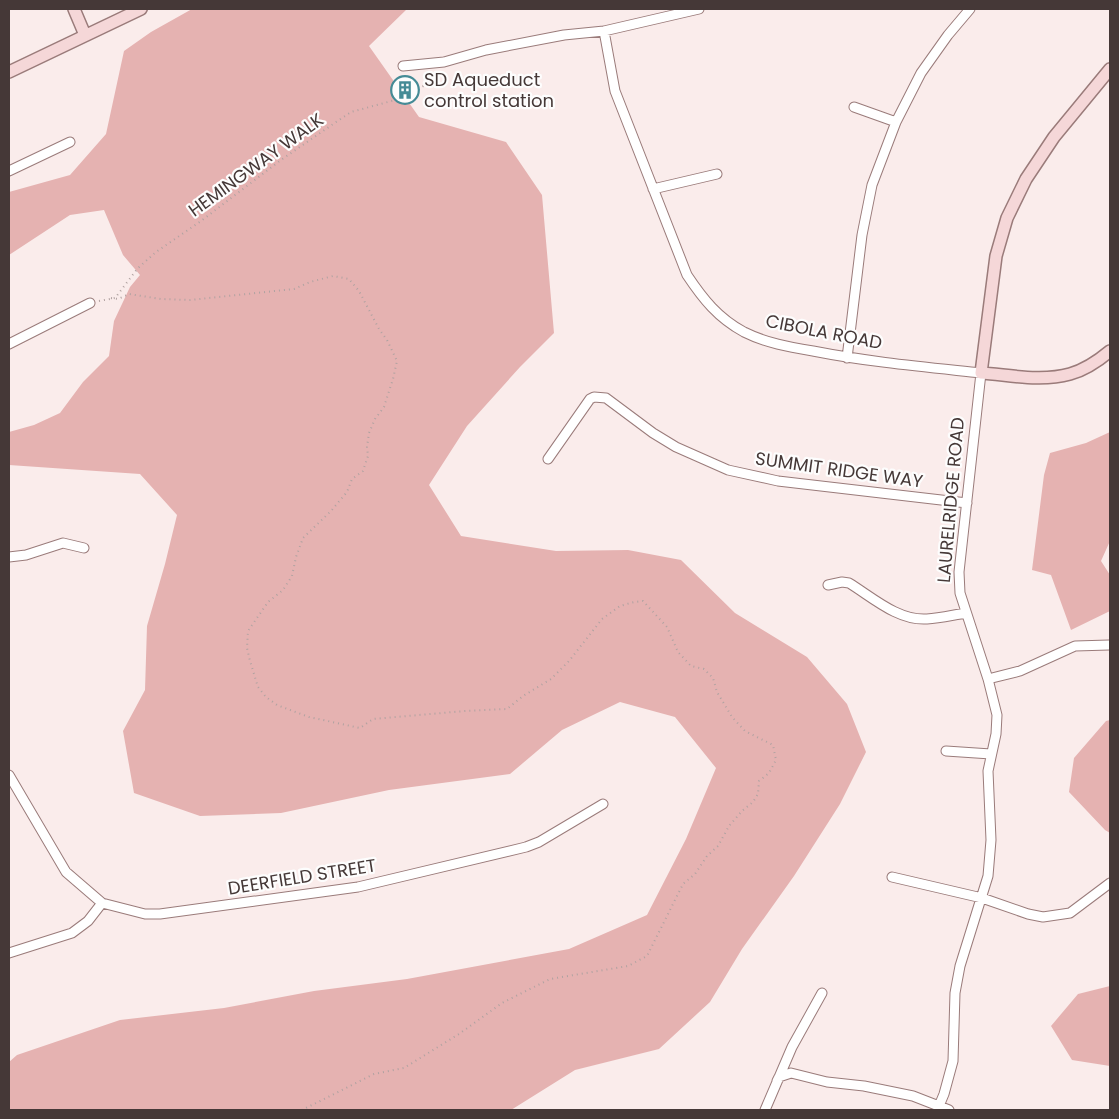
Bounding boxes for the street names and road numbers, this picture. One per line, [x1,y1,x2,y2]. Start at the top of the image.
street label: HEMINGWAY WALK [183,107,329,222]
street label: CIBOLA ROAD [764,308,884,355]
street label: LAURELRIDGE ROAD [931,416,970,584]
street label: SUMMIT RIDGE WAY [754,445,925,494]
street label: DEERFIELD STREET [226,852,378,901]

